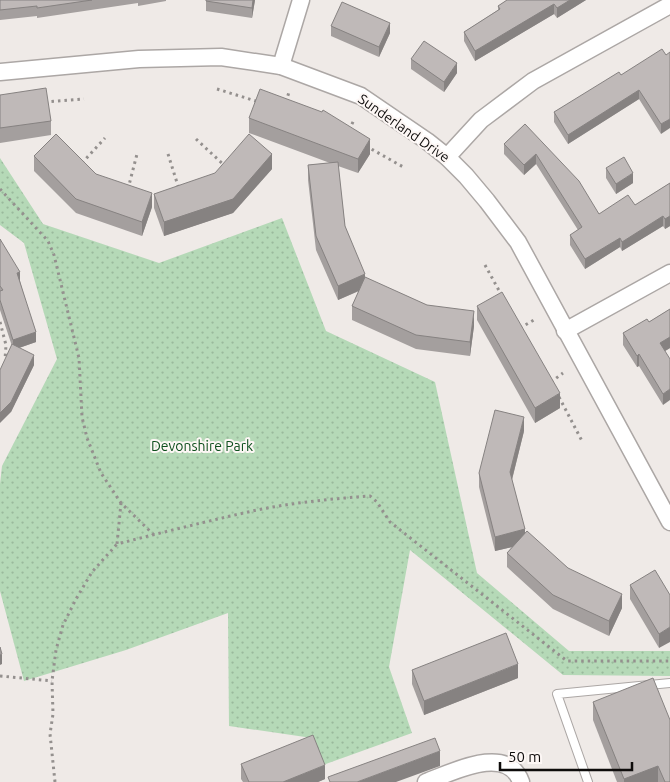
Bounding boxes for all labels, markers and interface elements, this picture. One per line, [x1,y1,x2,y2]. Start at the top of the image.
street label: Sunderland Drive [355,90,453,166]
park label: Devonshire Park [151,438,253,454]
scale bar [500,740,632,772]
text: 50 m [508,748,541,765]

